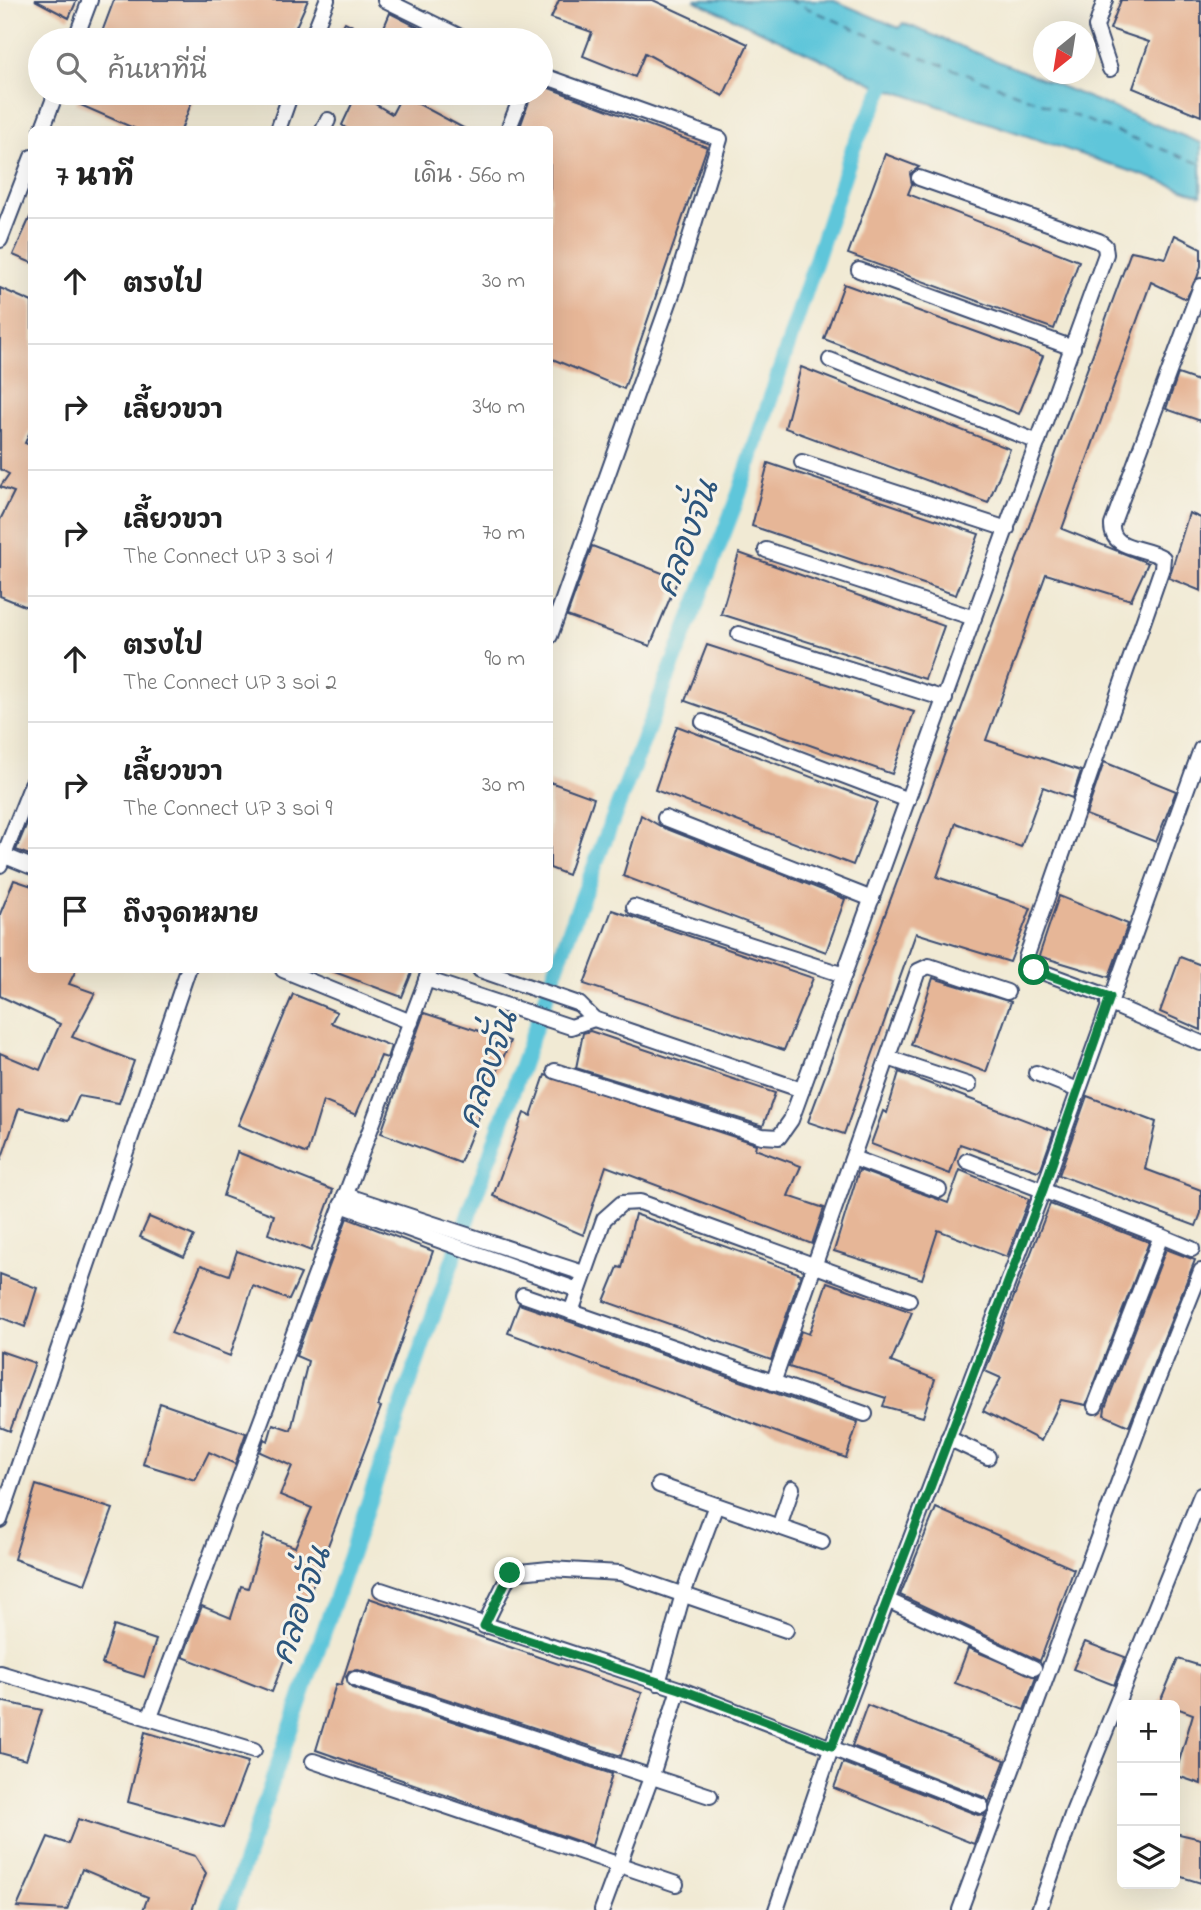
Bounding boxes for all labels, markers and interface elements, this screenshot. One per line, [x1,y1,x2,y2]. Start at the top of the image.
north arrow [1033,21,1096,84]
search box [28,28,553,105]
icon: search [52,48,90,86]
text: ค้นหาที่นี่ [108,53,207,91]
text: 7 นาที [56,156,134,200]
text: เดิน · 560 m [413,160,525,193]
icon: ahead [56,262,94,300]
text: 30 m [482,265,525,298]
text: ตรงไป [123,267,203,305]
icon: right [56,388,94,426]
text: 340 m [472,391,525,424]
text: เลี้ยวขวา [123,393,223,431]
water label: คลองจั่น [638,470,734,604]
text: เลี้ยวขวา [123,503,223,541]
icon: right [56,514,94,552]
text: 70 m [482,517,525,550]
text: The Connect UP 3 soi 1 [123,541,333,574]
text: ตรงไป [123,629,203,667]
icon: ahead [56,640,94,678]
text: 90 m [485,643,525,676]
text: The Connect UP 3 soi 2 [123,667,337,700]
text: เลี้ยวขวา [123,755,223,793]
icon: right [56,766,94,804]
text: 30 m [482,769,525,802]
text: The Connect UP 3 soi 9 [123,793,332,826]
icon: arrive [56,892,94,930]
text: ถึงจุดหมาย [123,897,259,935]
route start [1018,954,1049,985]
water label: คลองจั่น [440,1001,533,1135]
water label: คลองจั่น [253,1537,346,1671]
route end [494,1557,525,1588]
map controls [1117,1700,1180,1889]
button: + [1117,1700,1180,1763]
button: − [1117,1763,1180,1826]
button: layers [1117,1826,1180,1889]

